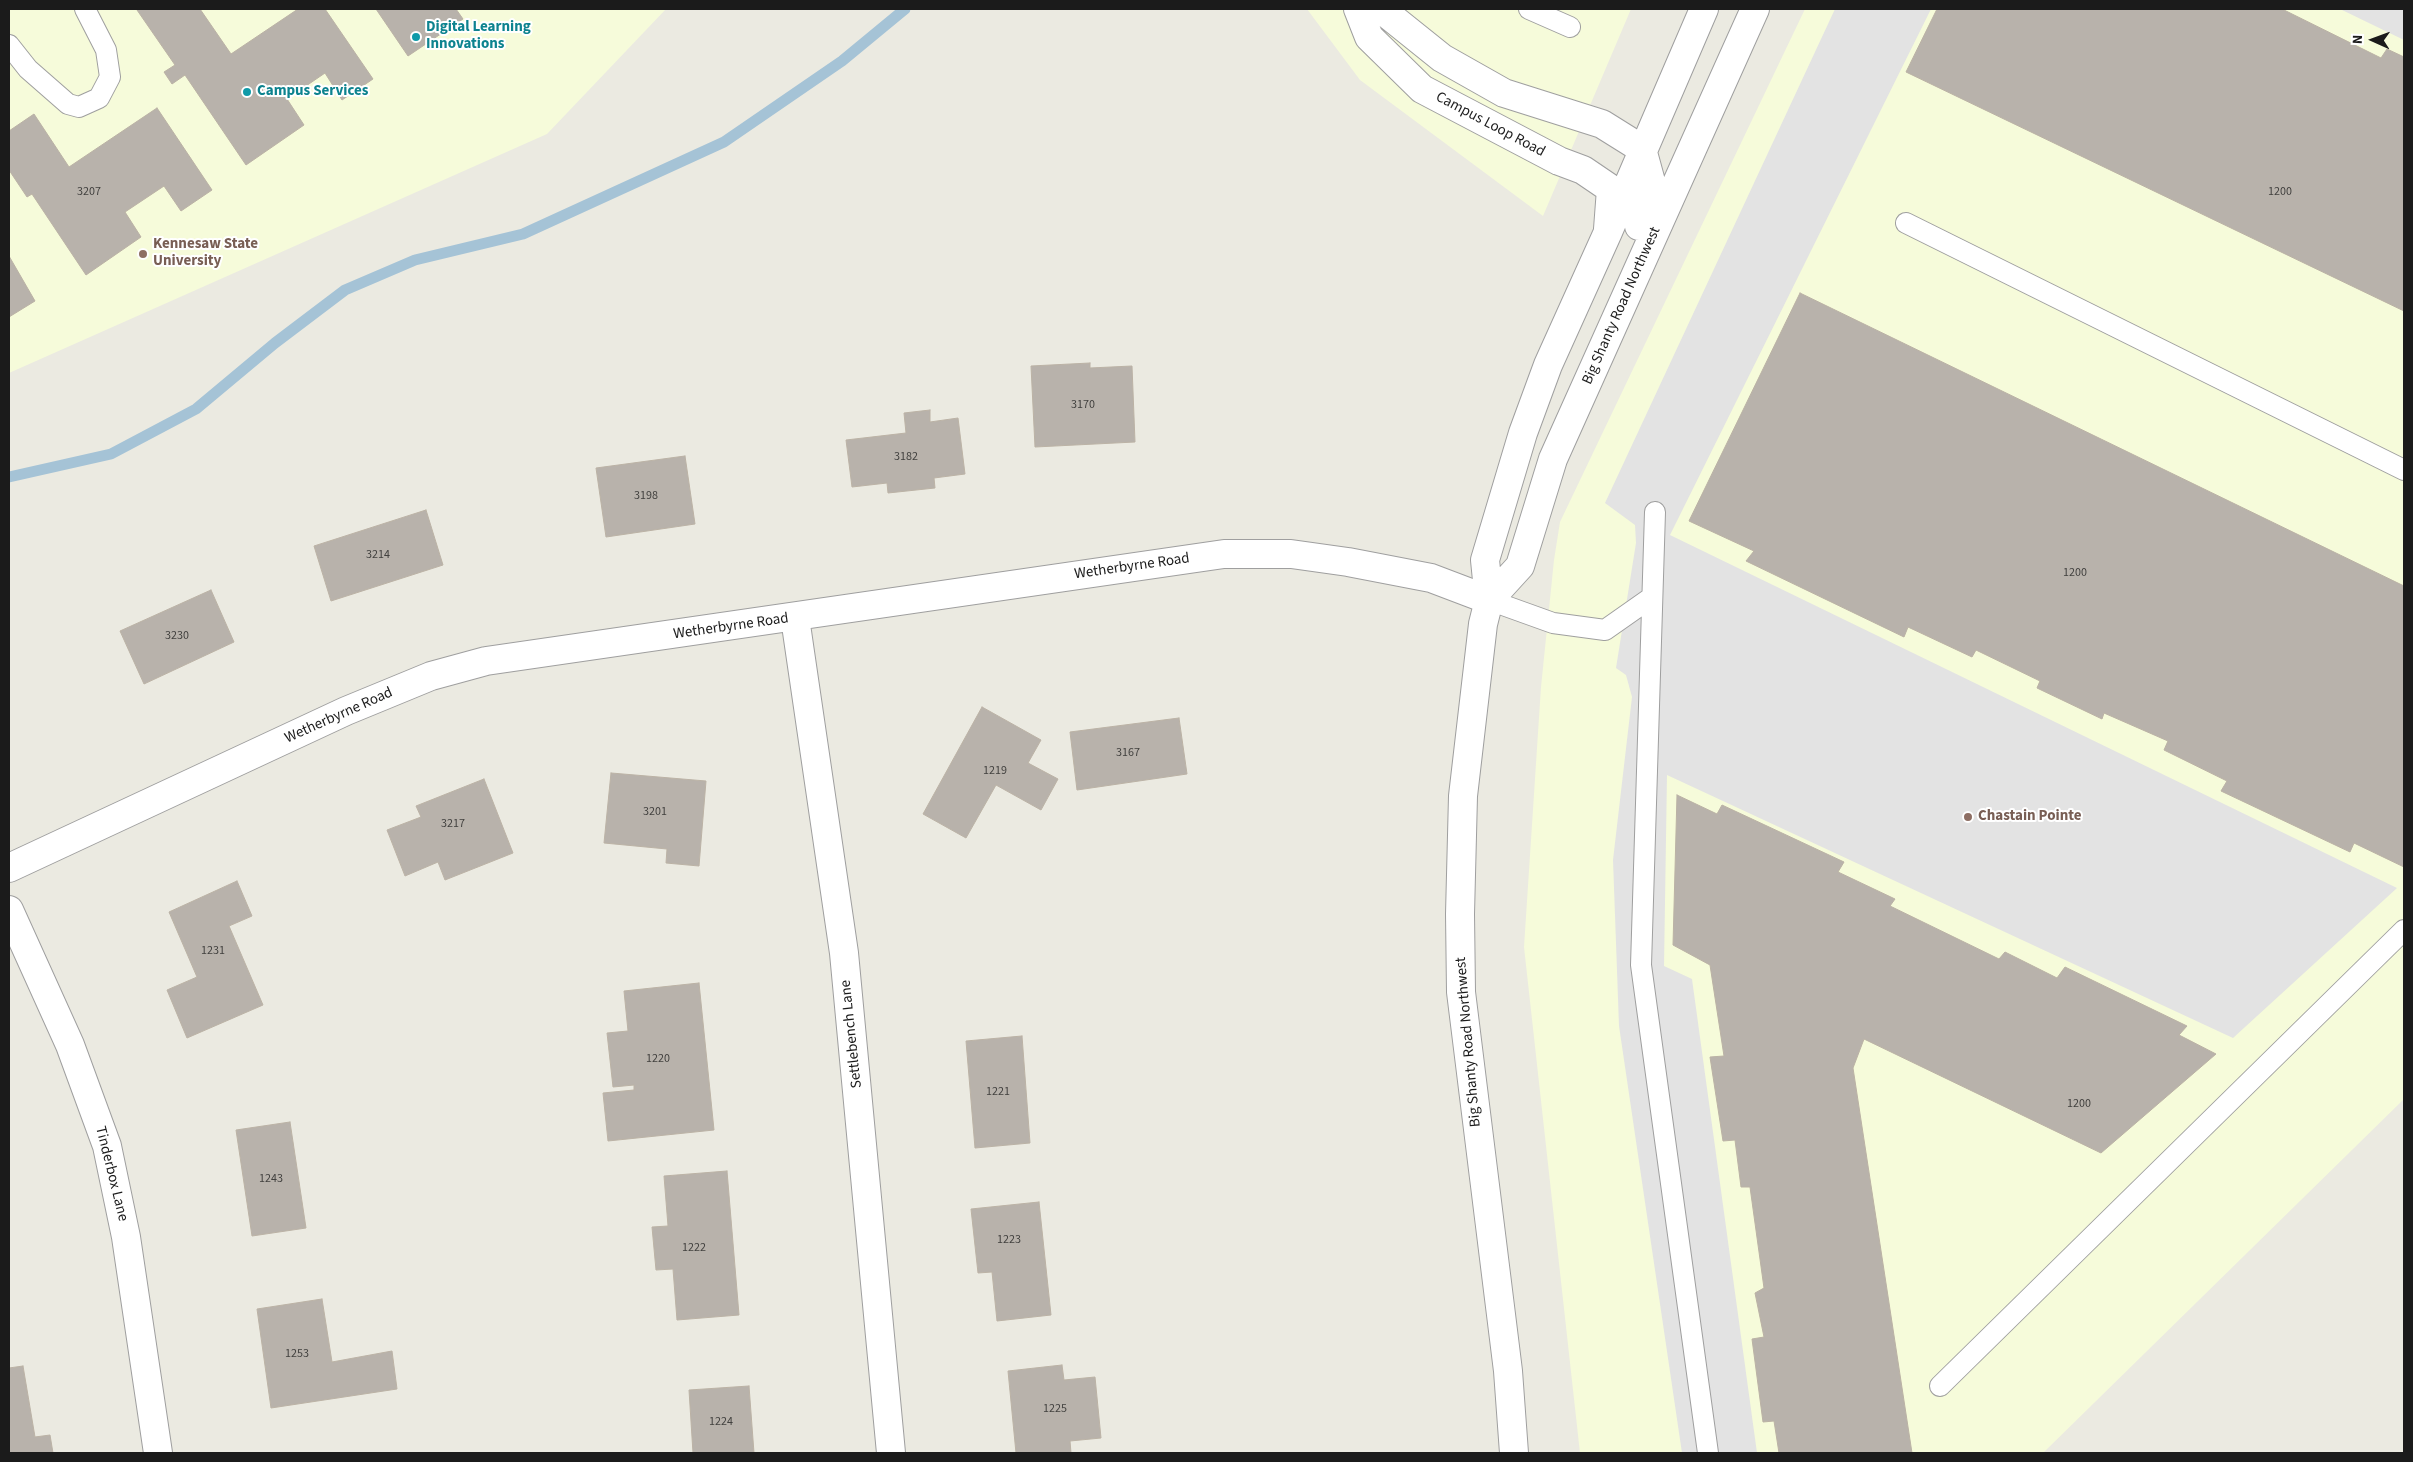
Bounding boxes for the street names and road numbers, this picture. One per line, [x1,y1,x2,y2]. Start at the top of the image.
street label: Campus Loop Road [1432,89,1548,161]
street label: Big Shanty Road Northwest [1579,224,1665,388]
street label: Wetherbyrne Road [1073,550,1191,584]
street label: Wetherbyrne Road [672,610,790,644]
street label: Wetherbyrne Road [282,684,396,748]
street label: Big Shanty Road Northwest [1453,956,1485,1128]
street label: Settlebench Lane [837,979,867,1089]
street label: Tinderbox Lane [91,1125,131,1223]

